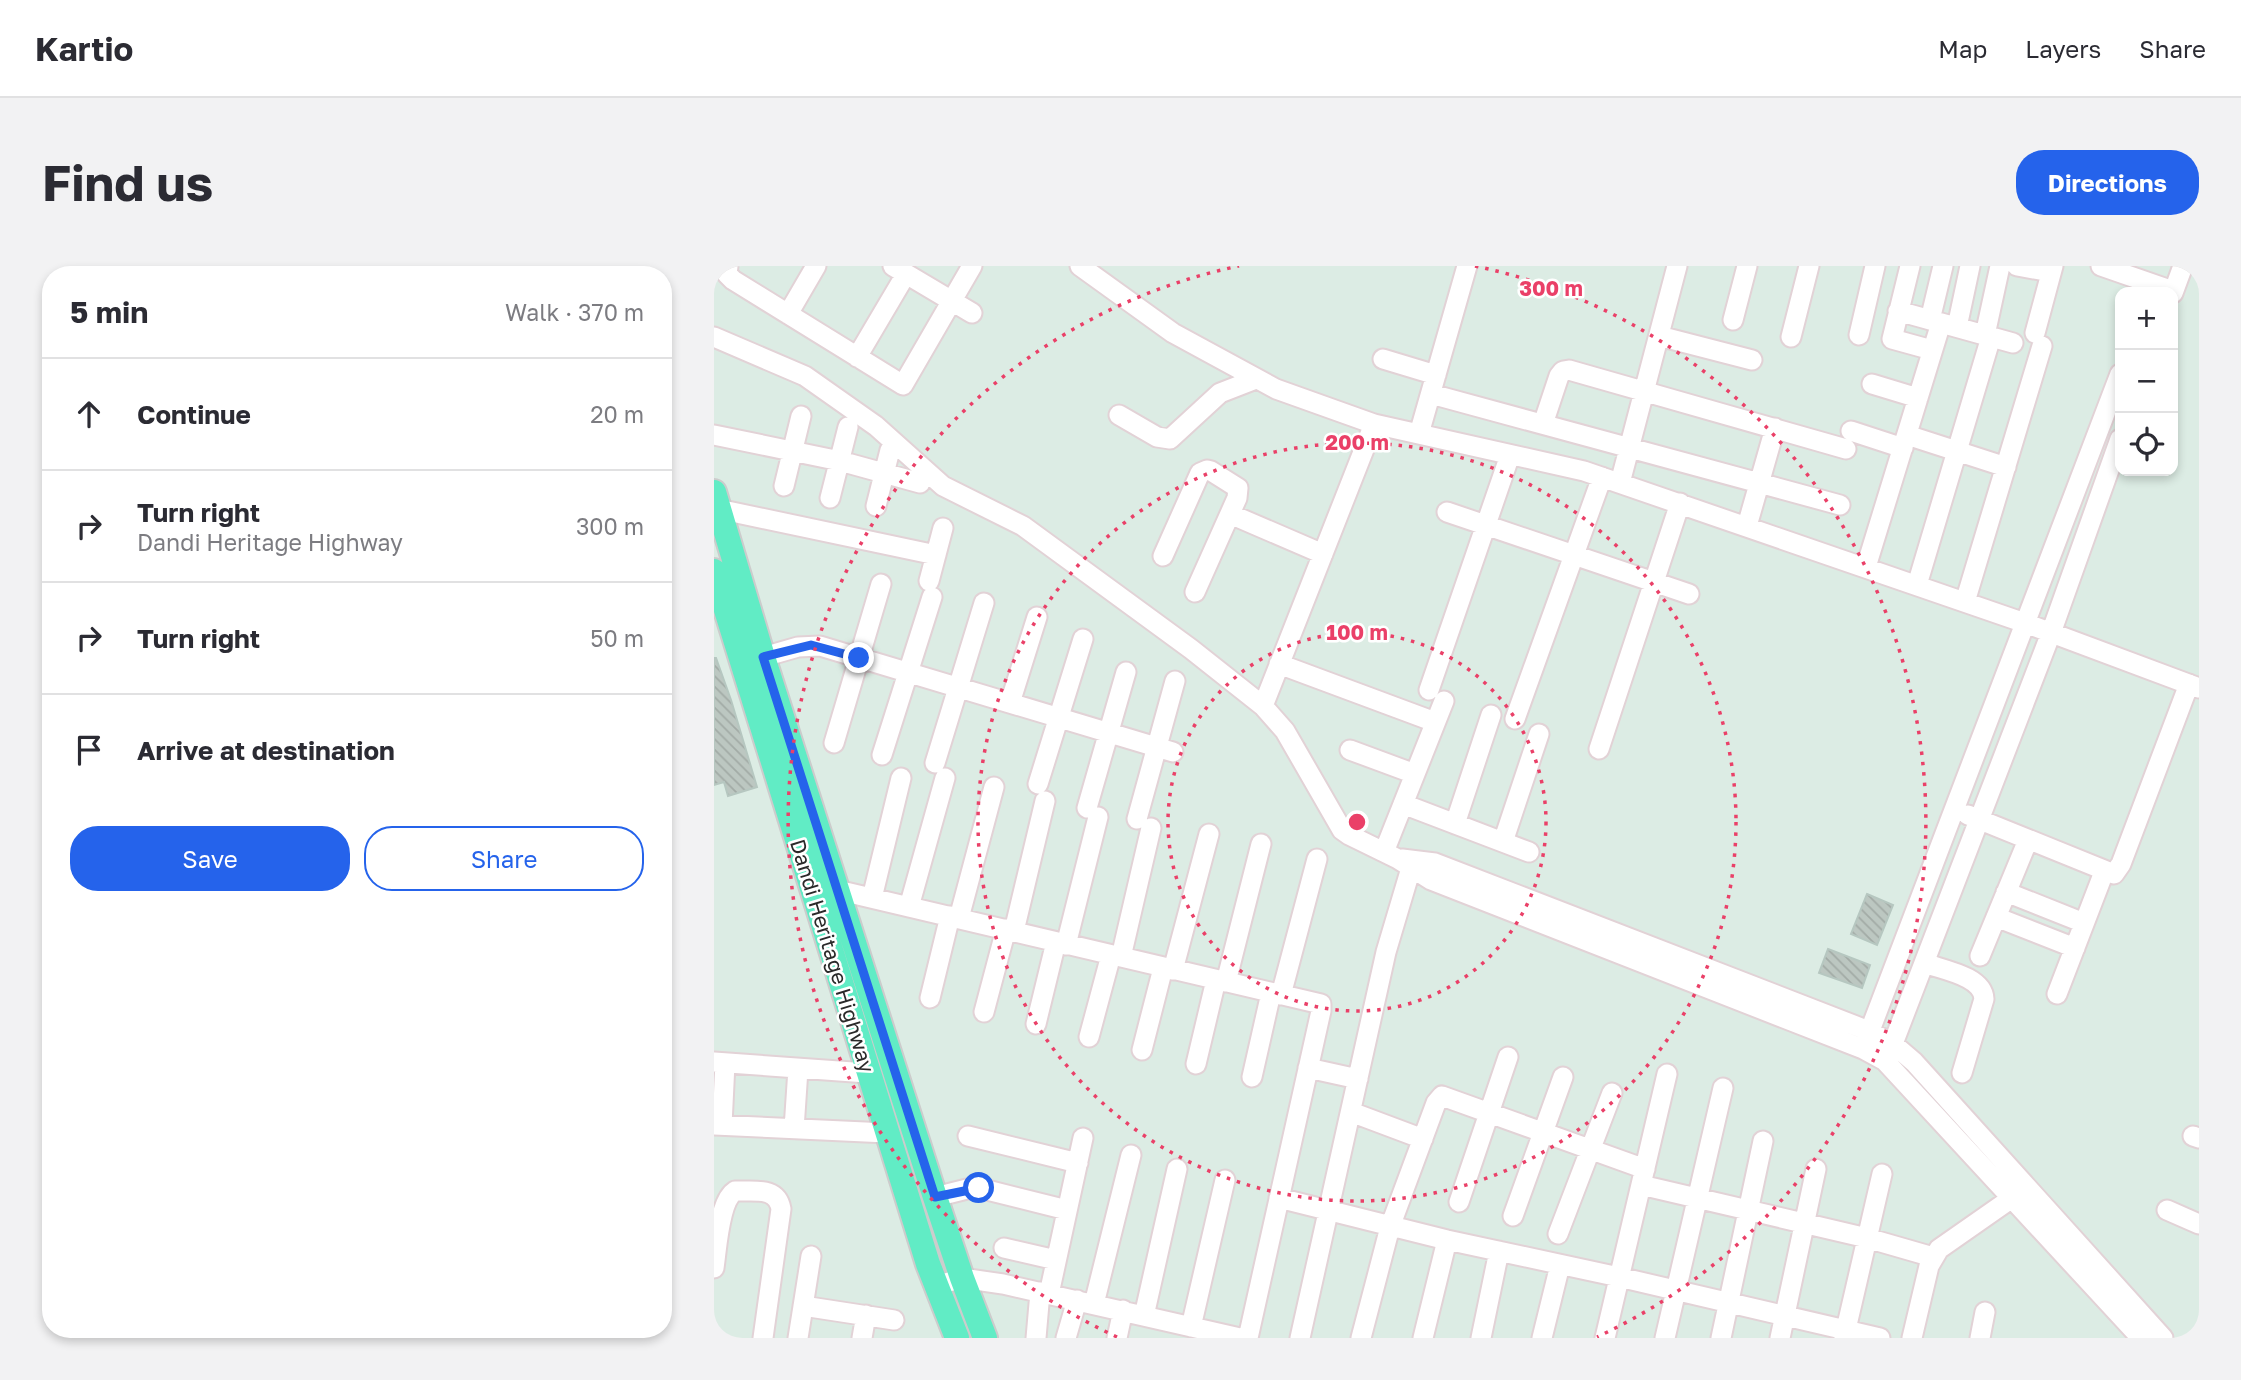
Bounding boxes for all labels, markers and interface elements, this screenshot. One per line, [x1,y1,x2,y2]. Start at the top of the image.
text: Kartio [35,29,133,68]
text: Map [1938,34,1987,63]
text: Layers [2025,34,2101,63]
text: Share [2139,34,2206,63]
button: Directions [2016,150,2199,215]
text: Find us [42,153,213,212]
text: 300 m [1519,275,1583,301]
map controls [2115,287,2178,476]
button: + [2115,287,2178,350]
text: 5 min [70,294,148,330]
text: Walk · 370 m [505,298,644,326]
button: − [2115,350,2178,413]
icon: ahead [70,395,108,433]
text: Continue [137,399,251,430]
text: 20 m [590,400,644,428]
button: locate [2115,413,2178,476]
text: 200 m [1325,429,1389,455]
text: Turn right [137,497,260,528]
icon: right [70,507,108,545]
text: 300 m [576,512,644,540]
text: Dandi Heritage Highway [137,528,403,556]
icon: right [70,619,108,657]
text: 100 m [1326,619,1388,645]
text: Turn right [137,623,260,654]
text: 50 m [590,624,644,652]
route end [843,642,874,673]
icon: arrive [70,731,108,769]
text: Arrive at destination [137,735,395,766]
centre of rings [1345,810,1369,834]
button: Save [70,826,350,891]
button: Share [364,826,644,891]
street label: Dandi Heritage Highway [785,836,881,1076]
route start [963,1172,994,1203]

